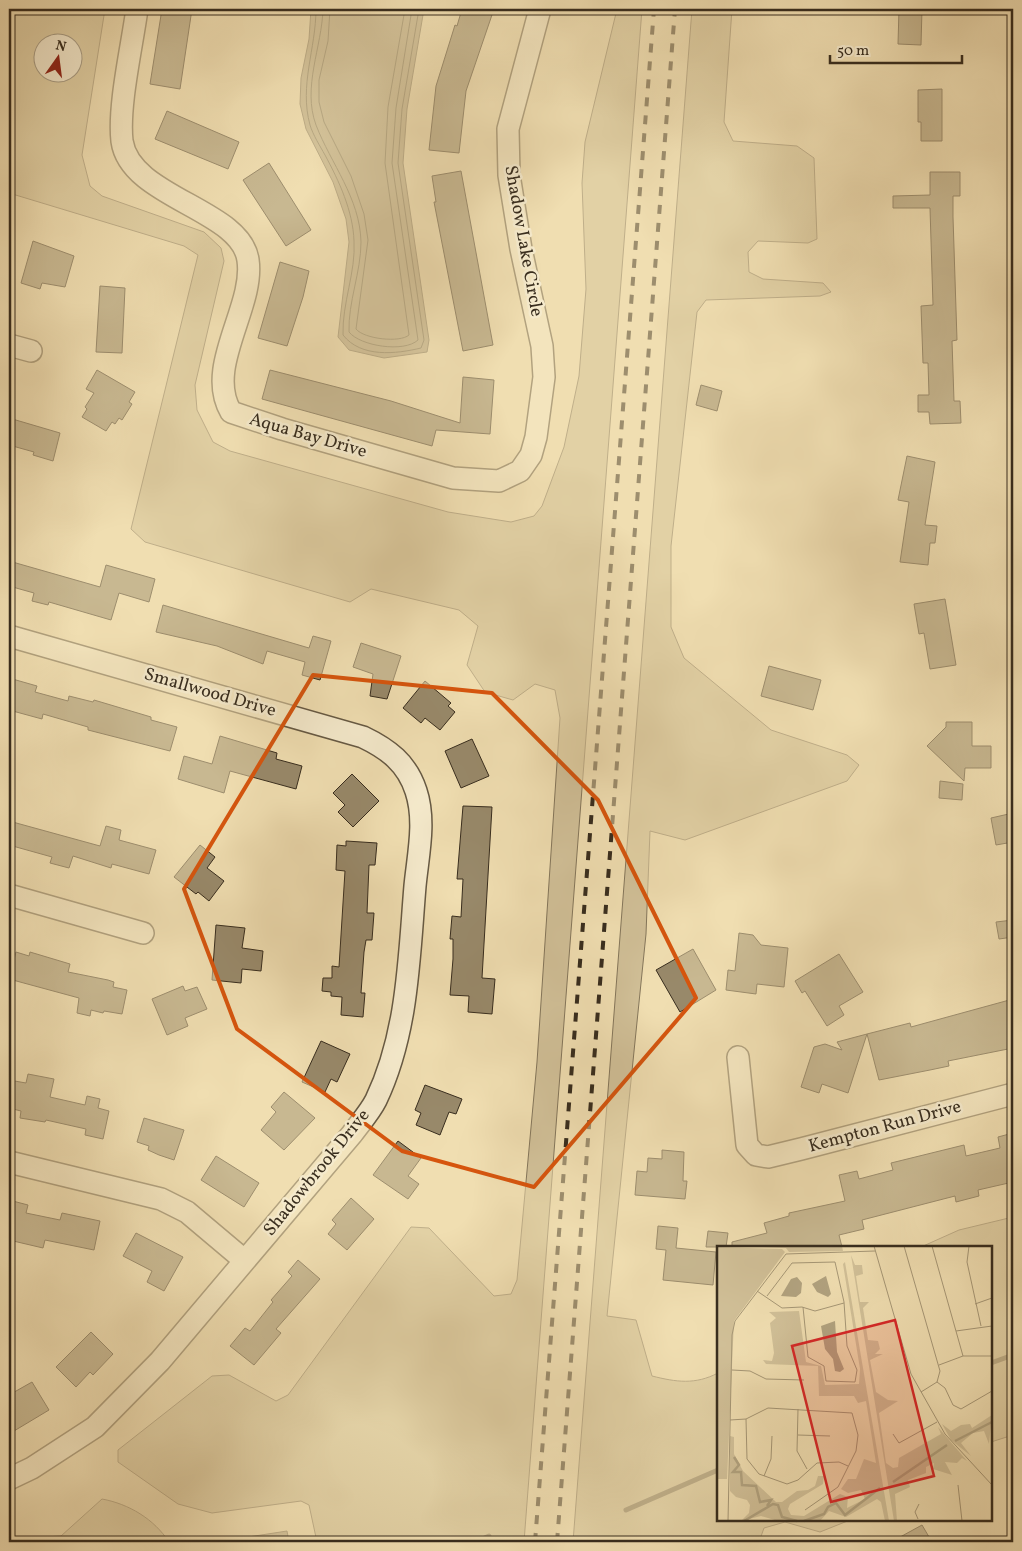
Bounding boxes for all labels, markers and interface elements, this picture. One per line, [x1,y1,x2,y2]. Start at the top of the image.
north arrow [32,32,82,82]
scale bar [830,32,962,64]
text: N [54,36,68,57]
text: 50 m [837,41,869,62]
street label: Shadow Lake Circle [497,163,549,319]
street label: Aqua Bay Drive [246,407,370,465]
street label: Smallwood Drive [141,662,279,724]
street label: Kempton Run Drive [806,1095,964,1159]
street label: Shadowbrook Drive [258,1104,376,1242]
inset map [717,1246,992,1521]

